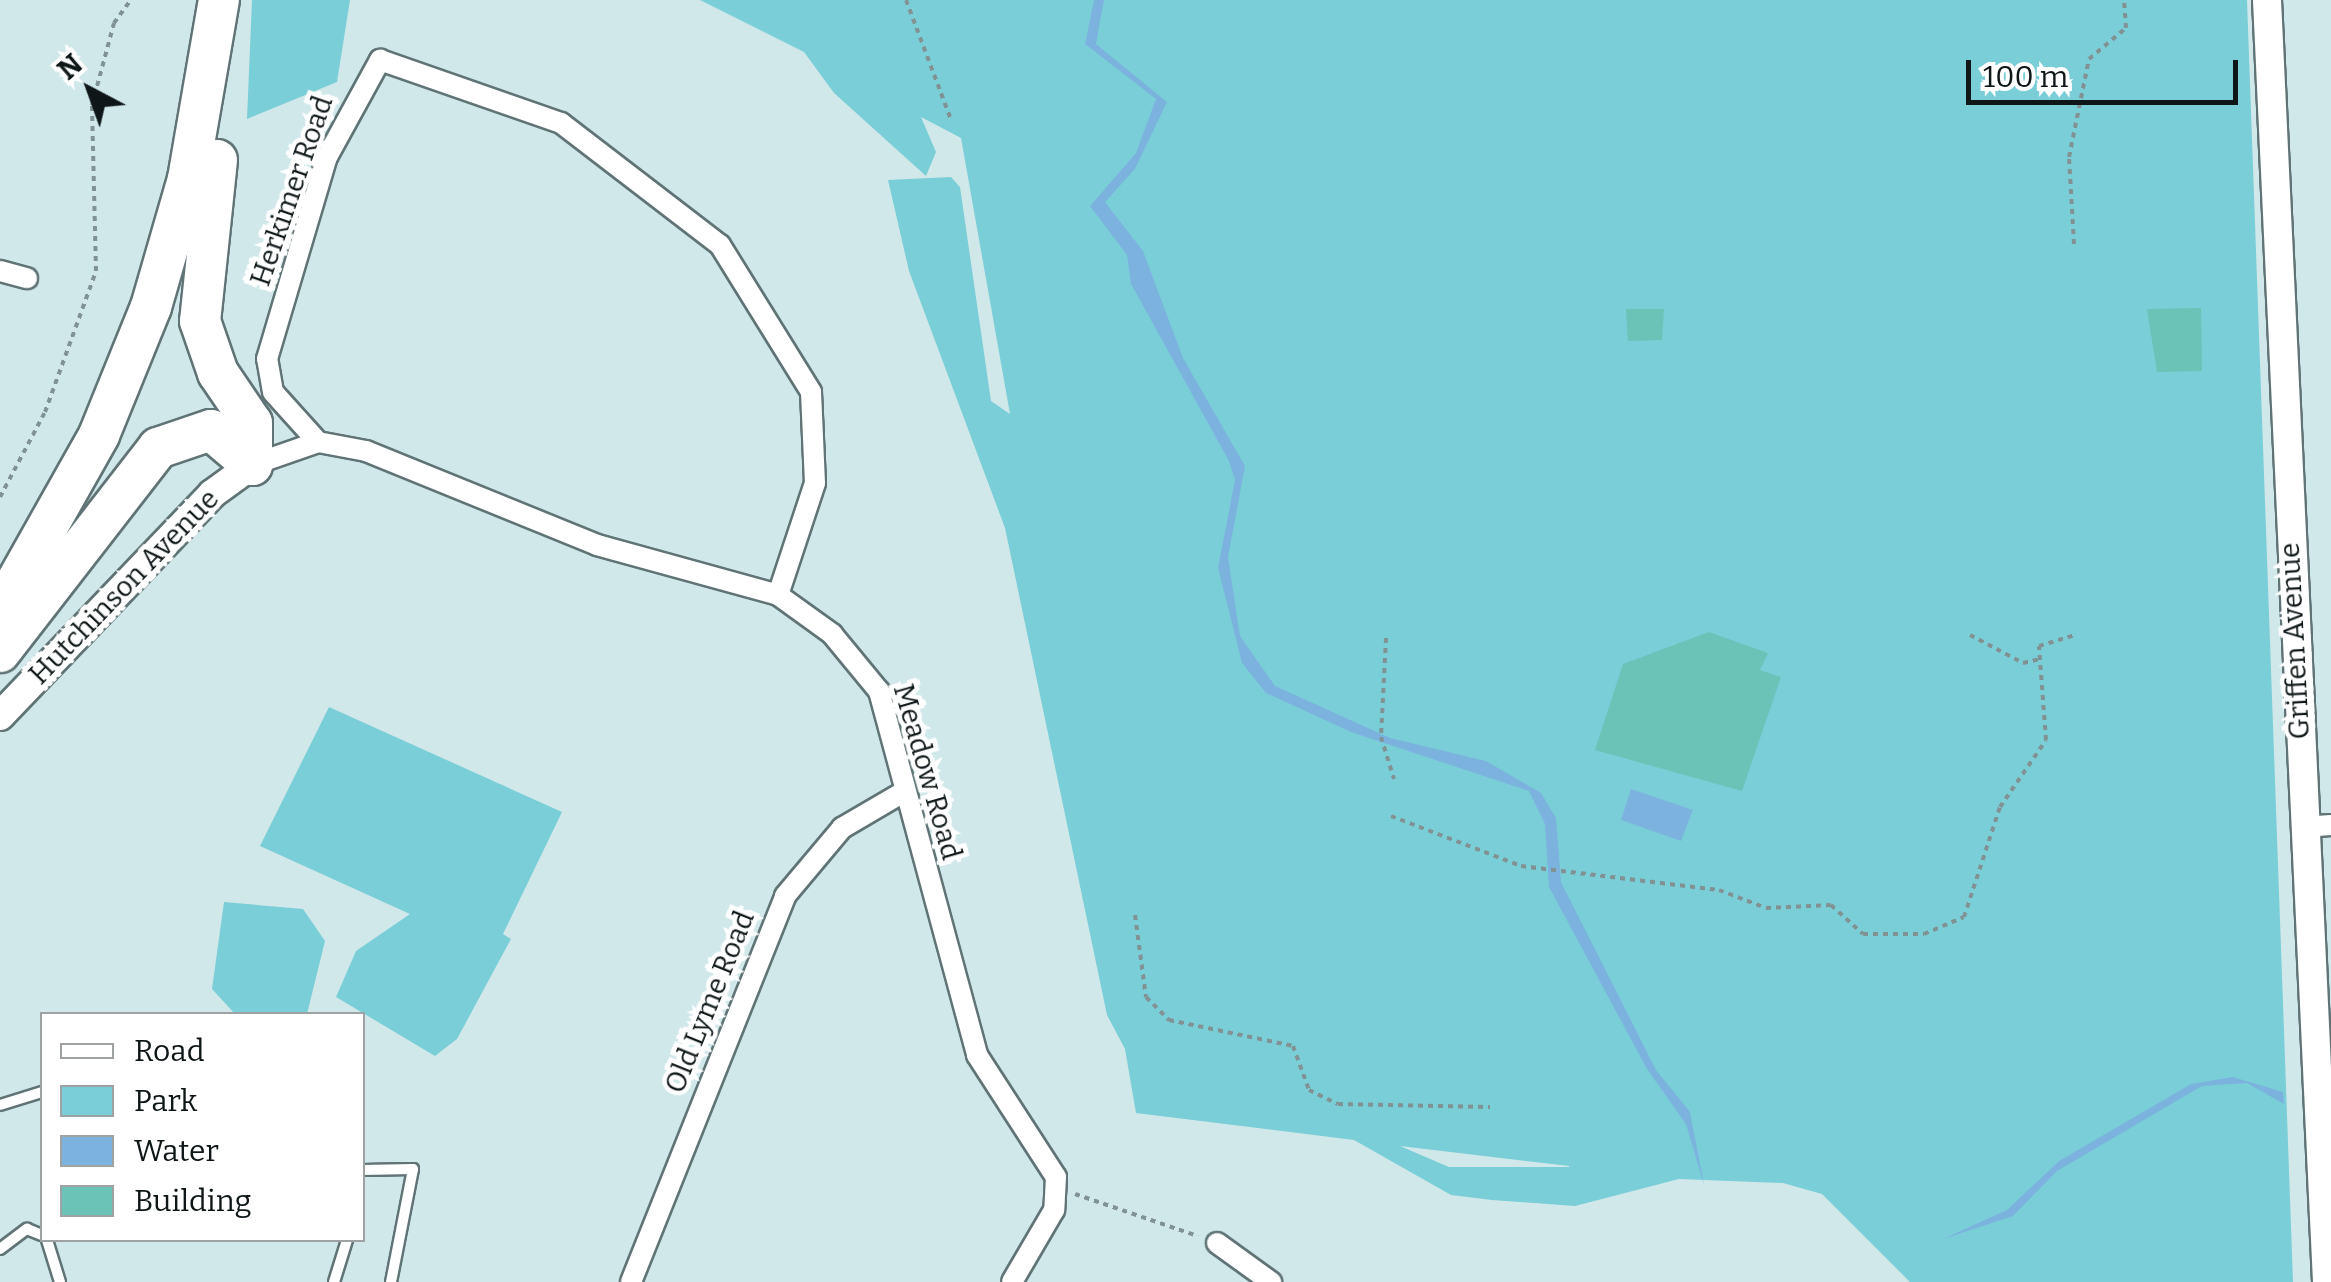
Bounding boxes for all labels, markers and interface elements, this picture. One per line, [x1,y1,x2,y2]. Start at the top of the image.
north arrow [40,40,140,140]
scale bar [1971,40,2244,102]
text: N [51,47,89,87]
text: 100 m [1983,59,2068,95]
street label: Herkimer Road [244,92,340,290]
street label: Hutchinson Avenue [22,483,226,691]
street label: Griffen Avenue [2273,542,2317,740]
street label: Meadow Road [886,680,968,864]
street label: Old Lyme Road [658,906,762,1098]
legend [40,1012,365,1242]
text: Road [134,1033,205,1069]
text: Park [134,1083,197,1119]
text: Water [134,1133,219,1169]
text: Building [134,1183,252,1219]

